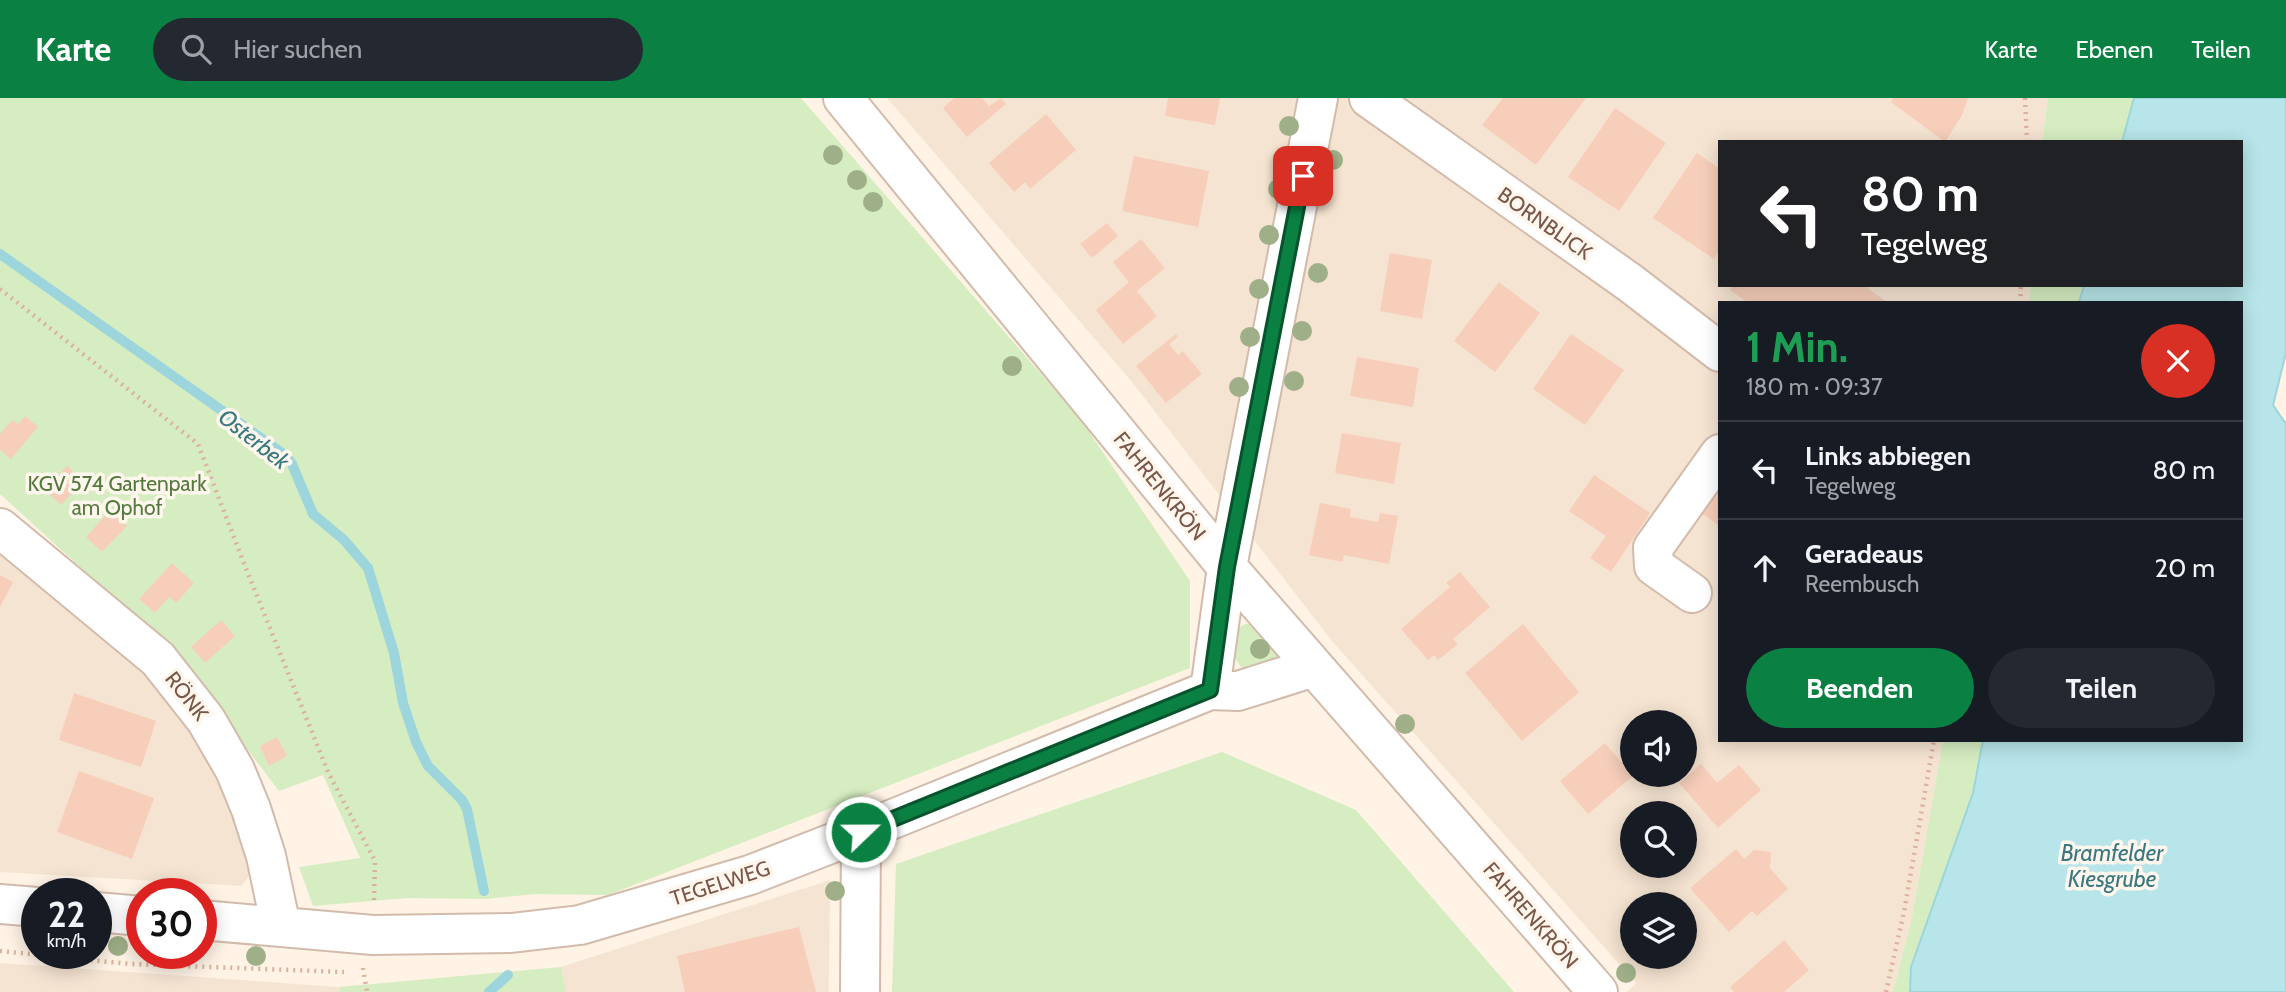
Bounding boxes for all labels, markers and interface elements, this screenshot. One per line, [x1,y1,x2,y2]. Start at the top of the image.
search box [153,18,643,81]
text: Karte [35,29,111,69]
icon: search [177,30,215,68]
text: Hier suchen [233,33,362,65]
text: Karte [1984,35,2037,64]
text: Ebenen [2075,35,2153,64]
text: Teilen [2191,35,2251,64]
pin [1273,146,1333,206]
icon: arrive [1284,157,1322,195]
text: 80 m [1861,164,1979,223]
icon: left [1746,168,1837,259]
street label: BORNBLICK [1493,181,1597,265]
text: Tegelweg [1861,224,1987,263]
text: 1 Min. [1746,321,1848,373]
button: close [2141,324,2215,398]
text: 180 m · 09:37 [1746,373,1883,401]
water label: Osterbek [213,403,296,476]
street label: FAHRENKRÖN [1109,427,1211,545]
text: Links abbiegen [1805,440,1971,472]
icon: left [1746,451,1784,489]
text: 80 m [2152,454,2215,486]
park label: KGV 574 Gartenpark am Ophof [27,471,207,520]
text: Tegelweg [1805,472,1896,500]
text: Geradeaus [1805,538,1923,570]
icon: ahead [1746,549,1784,587]
text: 20 m [2155,552,2215,584]
text: Reembusch [1805,570,1919,598]
button: Beenden [1746,648,1974,728]
button: Teilen [1988,648,2215,728]
street label: RÖNK [160,666,214,726]
map controls [1620,710,1697,969]
button: sound [1620,710,1697,787]
position arrow [824,795,898,869]
button: search [1620,801,1697,878]
water label: Bramfelder Kiesgrube [2061,839,2164,893]
street label: TEGELWEG [667,855,773,911]
street label: FAHRENKRÖN [1478,857,1584,973]
speed limit sign: 30 [126,878,217,969]
button: layers [1620,892,1697,969]
text: 22 [48,893,85,936]
text: km/h [47,930,86,952]

